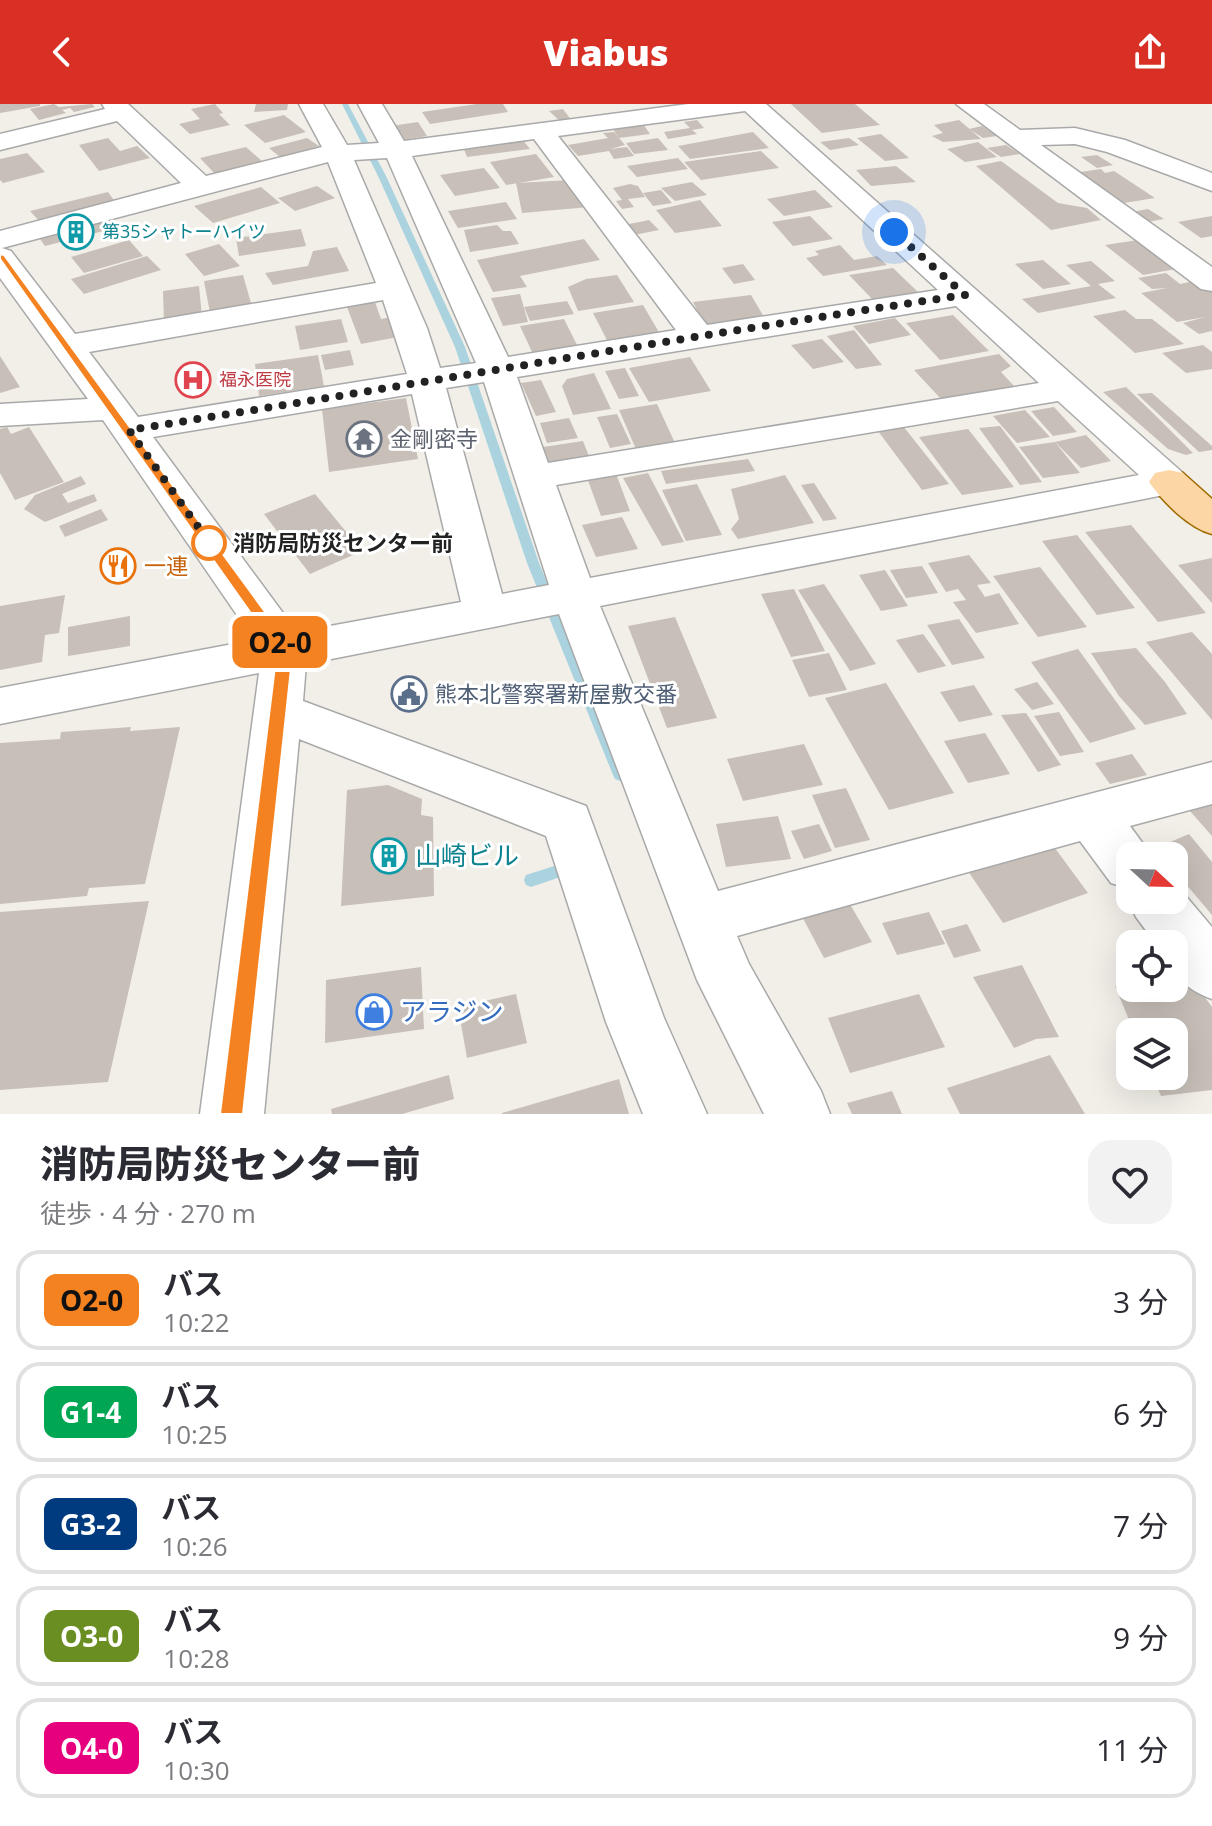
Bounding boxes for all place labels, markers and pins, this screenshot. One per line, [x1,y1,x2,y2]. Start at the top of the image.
building icon: 第35シャトーハイツ [57,213,95,251]
place label: 第35シャトーハイツ [102,219,266,243]
hospital icon: 福永医院 [174,361,212,399]
place label: 福永医院 [219,367,291,391]
temple icon: 金剛密寺 [345,420,383,458]
place label: 金剛密寺 [390,423,478,453]
marker: 消防局防災センター前 [192,526,226,560]
place label: 消防局防災センター前 [233,527,453,557]
restaurant icon: 一連 [99,547,137,585]
place label: 一連 [144,550,188,580]
public building icon: 熊本北警察署新屋敷交番 [390,675,428,713]
place label: 熊本北警察署新屋敷交番 [435,678,677,708]
building icon: 山崎ビル [370,837,408,875]
place label: 山崎ビル [415,837,519,873]
shop icon: アラジン [355,993,393,1031]
place label: アラジン [400,993,503,1029]

